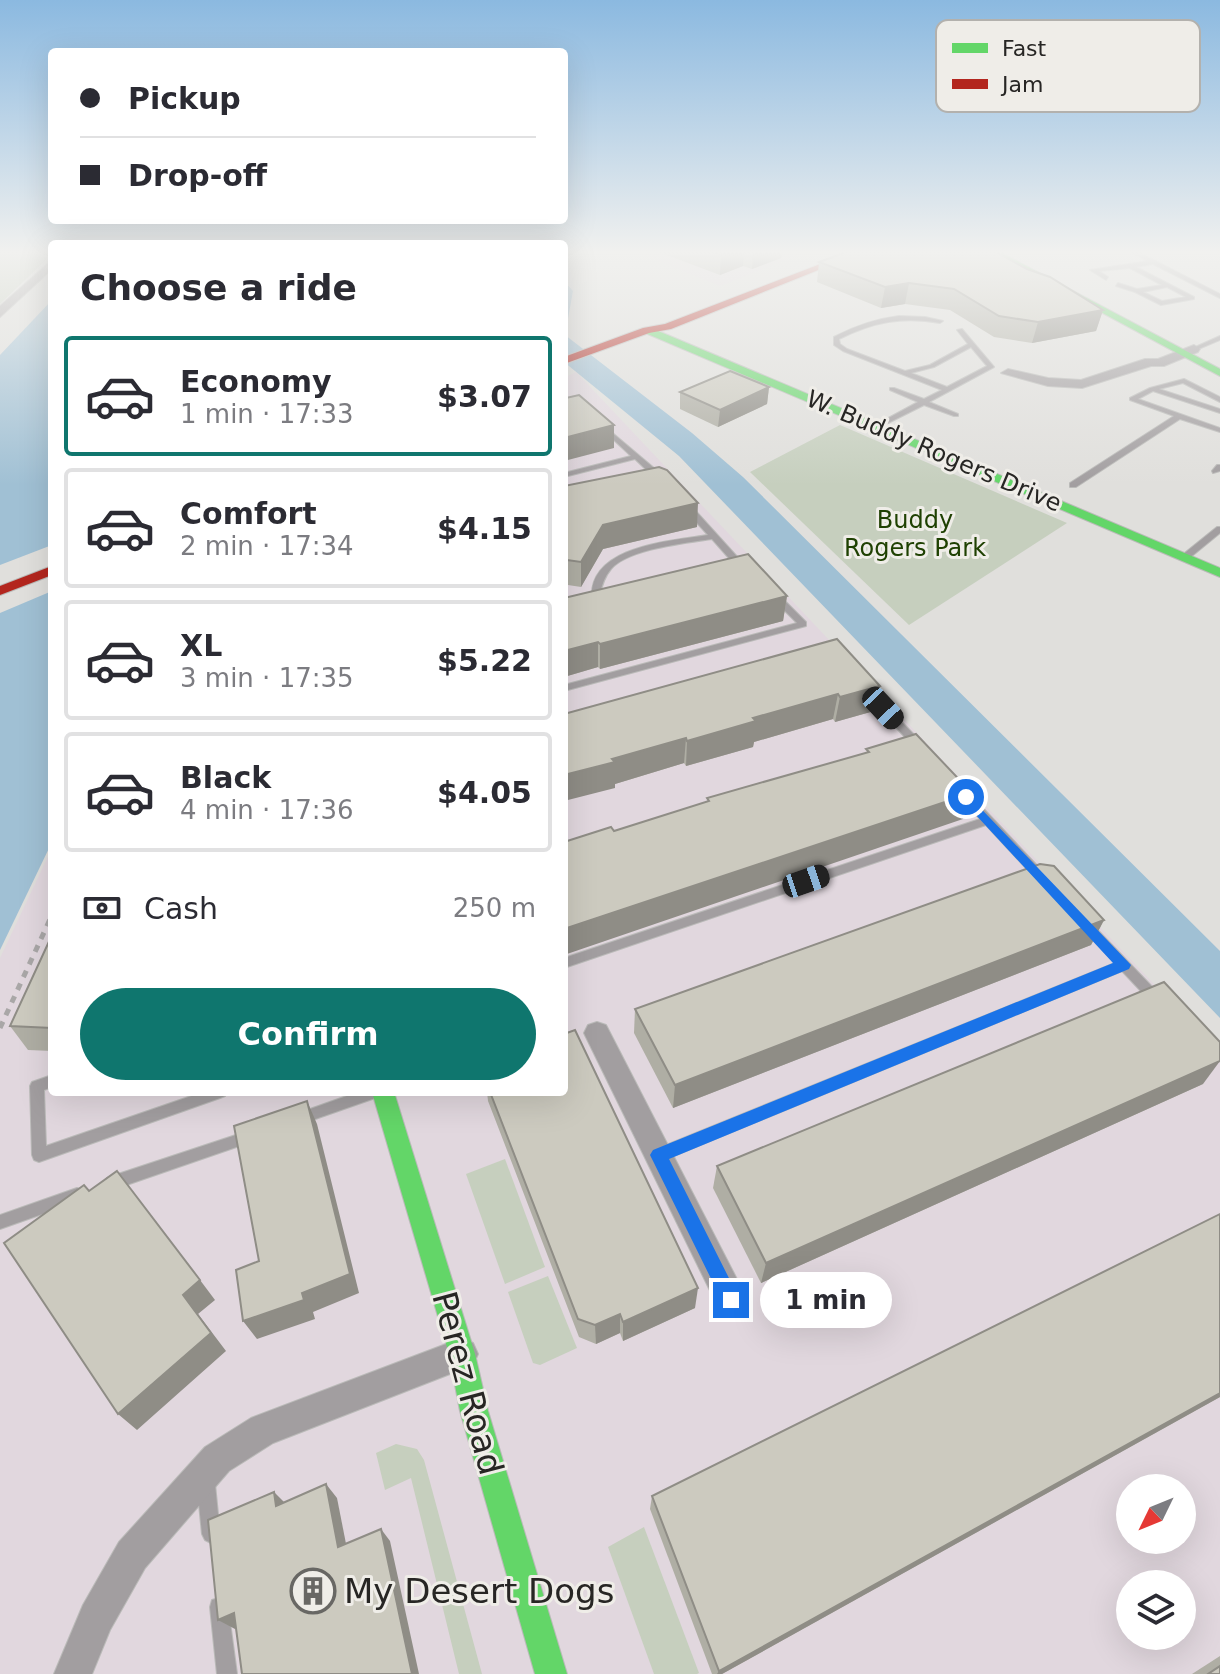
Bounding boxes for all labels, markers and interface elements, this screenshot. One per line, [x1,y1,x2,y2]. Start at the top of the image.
legend [936,20,1200,112]
text: Fast [1002,36,1047,61]
text: Jam [1000,72,1043,97]
text: Pickup [128,81,241,116]
text: Drop-off [128,158,267,193]
text: Choose a ride [80,267,357,308]
icon: car [84,360,156,432]
text: Economy [180,364,332,399]
text: $3.07 [437,379,532,414]
street label: W. Buddy Rogers Drive [802,384,1066,518]
text: 1 min · 17:33 [180,399,354,429]
icon: car [84,492,156,564]
text: Comfort [180,496,317,531]
park label: Buddy Rogers Park [844,506,986,562]
text: $4.15 [437,511,532,546]
text: 2 min · 17:34 [180,531,354,561]
icon: car [84,624,156,696]
text: XL [180,628,222,663]
text: $5.22 [437,643,532,678]
text: 3 min · 17:35 [180,663,354,693]
car [858,682,908,734]
icon: car [84,756,156,828]
text: Black [180,760,271,795]
text: $4.05 [437,775,532,810]
route start [948,779,984,815]
text: 4 min · 17:36 [180,795,354,825]
car [779,862,833,900]
icon: cash [80,886,124,930]
text: Cash [144,891,218,926]
text: 250 m [453,893,536,923]
button: Confirm [80,988,536,1080]
callout: 1 min [759,1272,891,1328]
route end [713,1282,749,1318]
text: 1 min [785,1285,867,1315]
street label: Perez Road [424,1287,512,1479]
north arrow [1116,1474,1196,1554]
map controls [1116,1474,1196,1650]
building icon: My Desert Dogs [289,1567,337,1615]
button: layers [1116,1570,1196,1650]
place label: My Desert Dogs [344,1571,614,1611]

